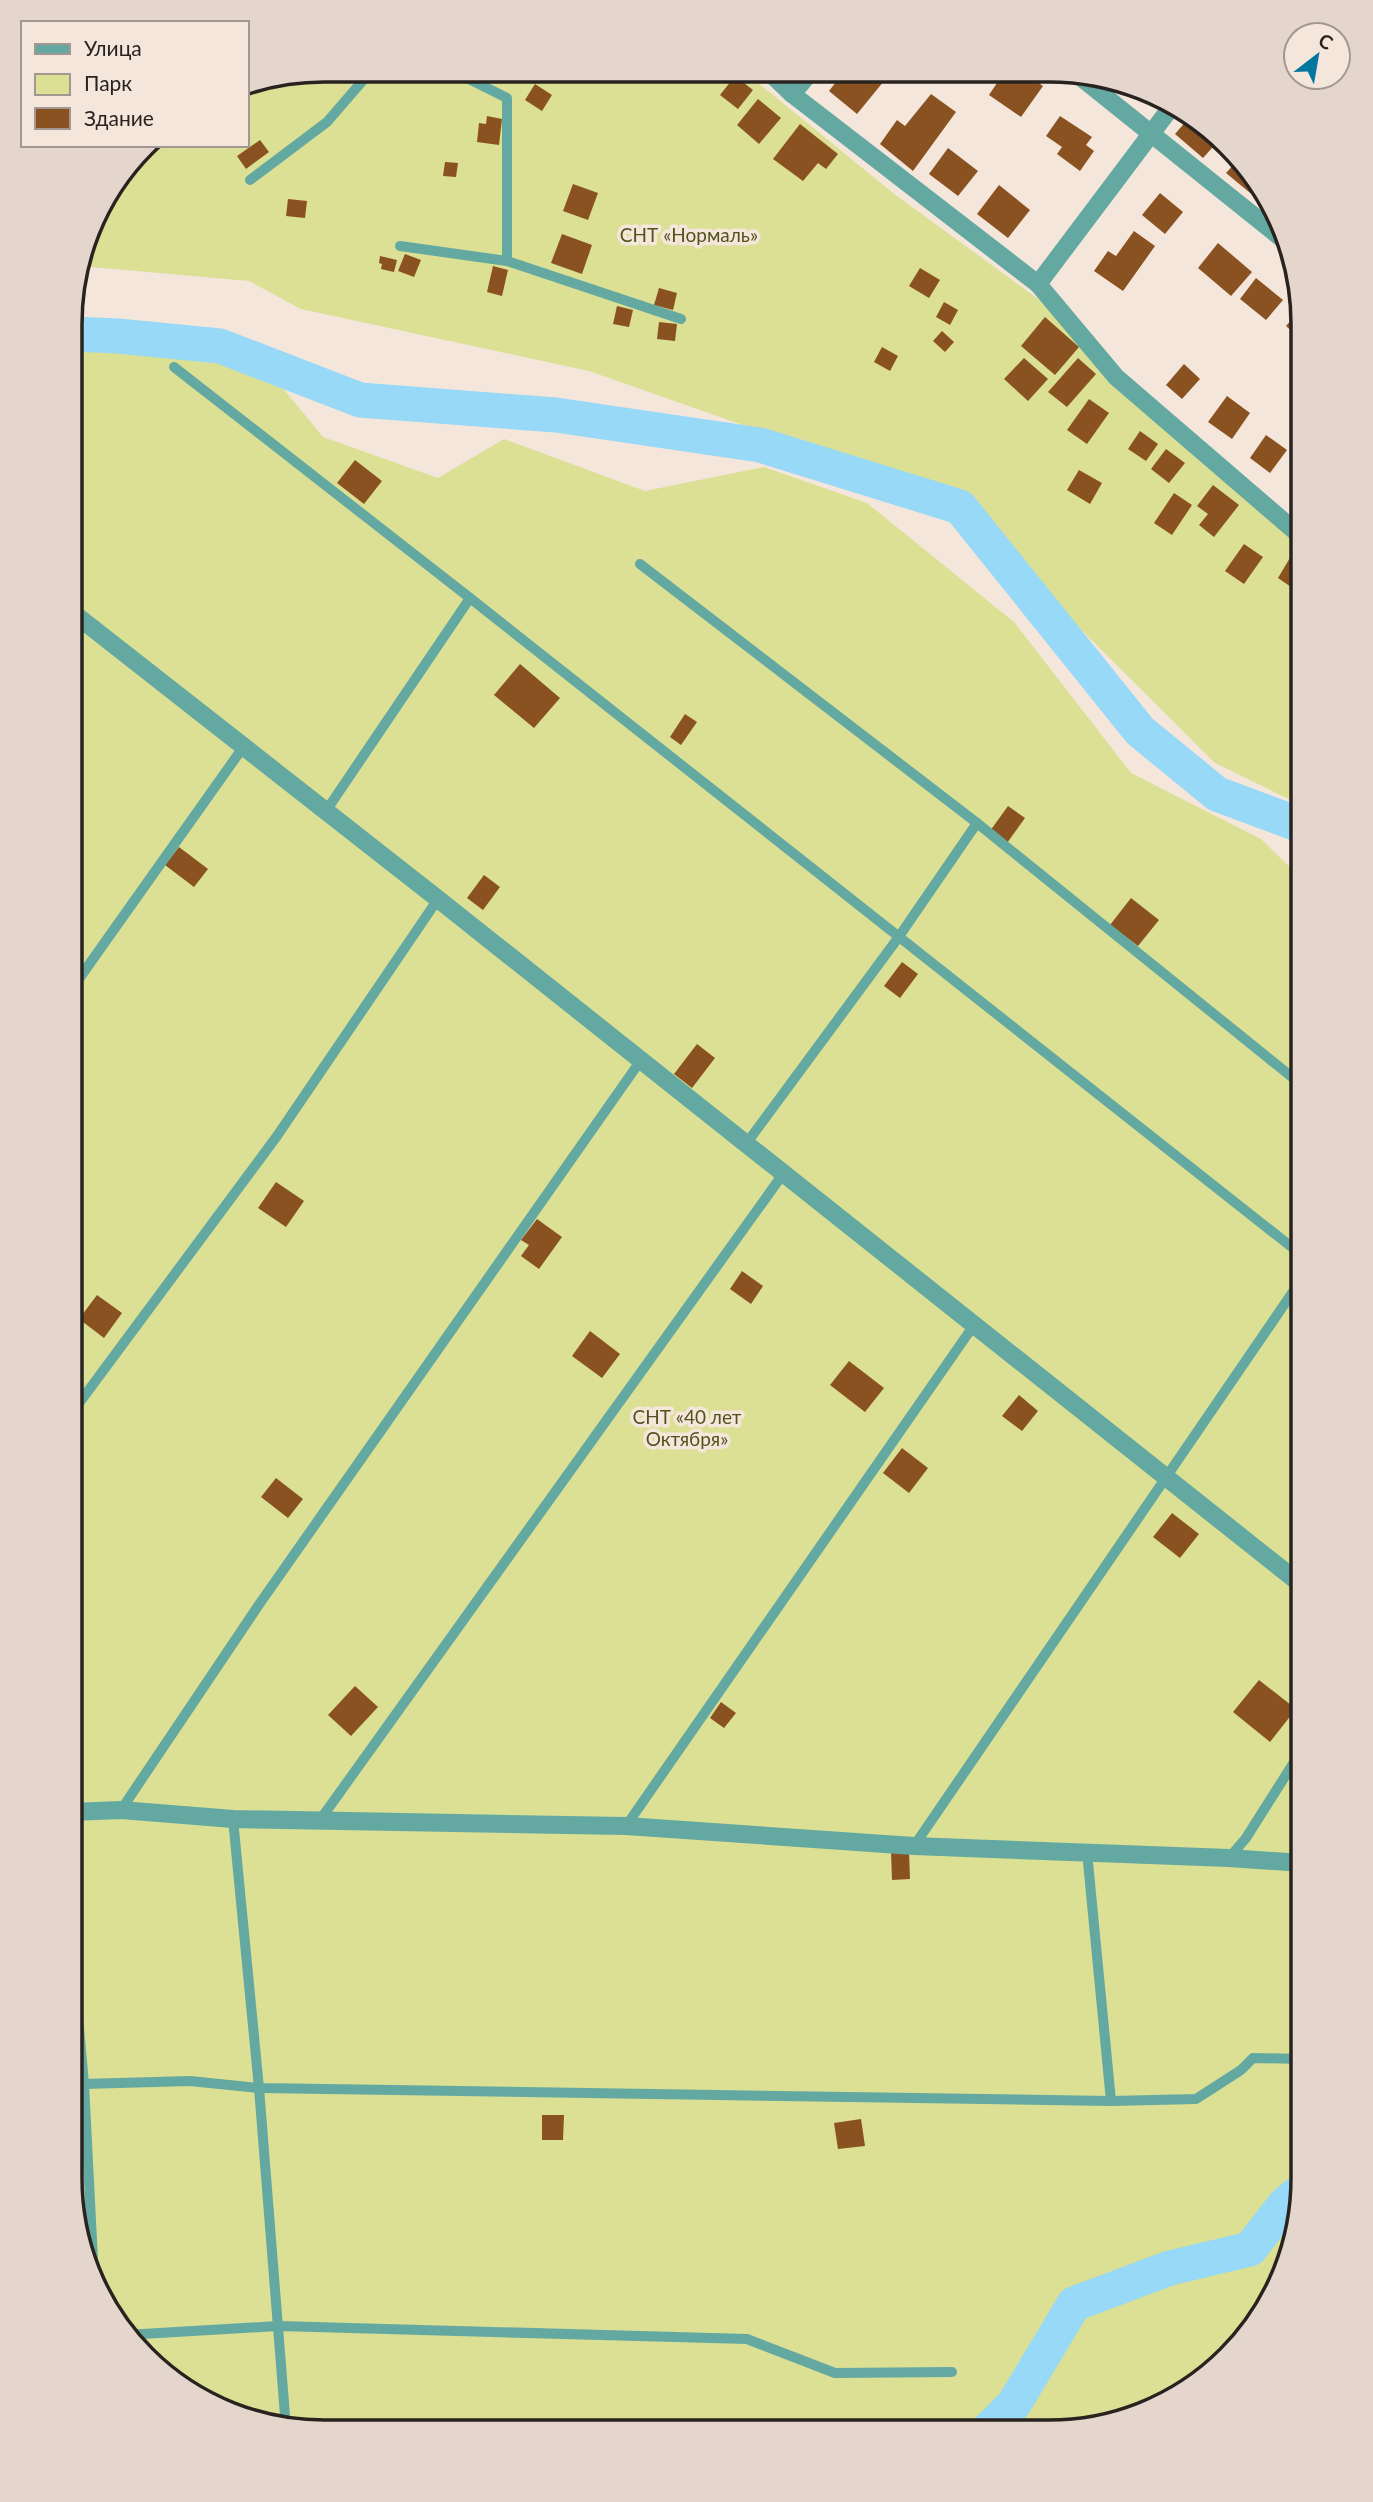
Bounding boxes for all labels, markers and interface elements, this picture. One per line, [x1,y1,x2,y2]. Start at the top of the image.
legend [21,21,248,147]
north arrow [1282,21,1352,91]
text: С [1315,28,1338,54]
text: Улица [84,35,142,60]
text: Парк [84,70,132,95]
text: Здание [84,105,154,130]
park label: СНТ «Нормаль» [620,223,758,246]
park label: СНТ «40 лет Октября» [633,1405,742,1450]

